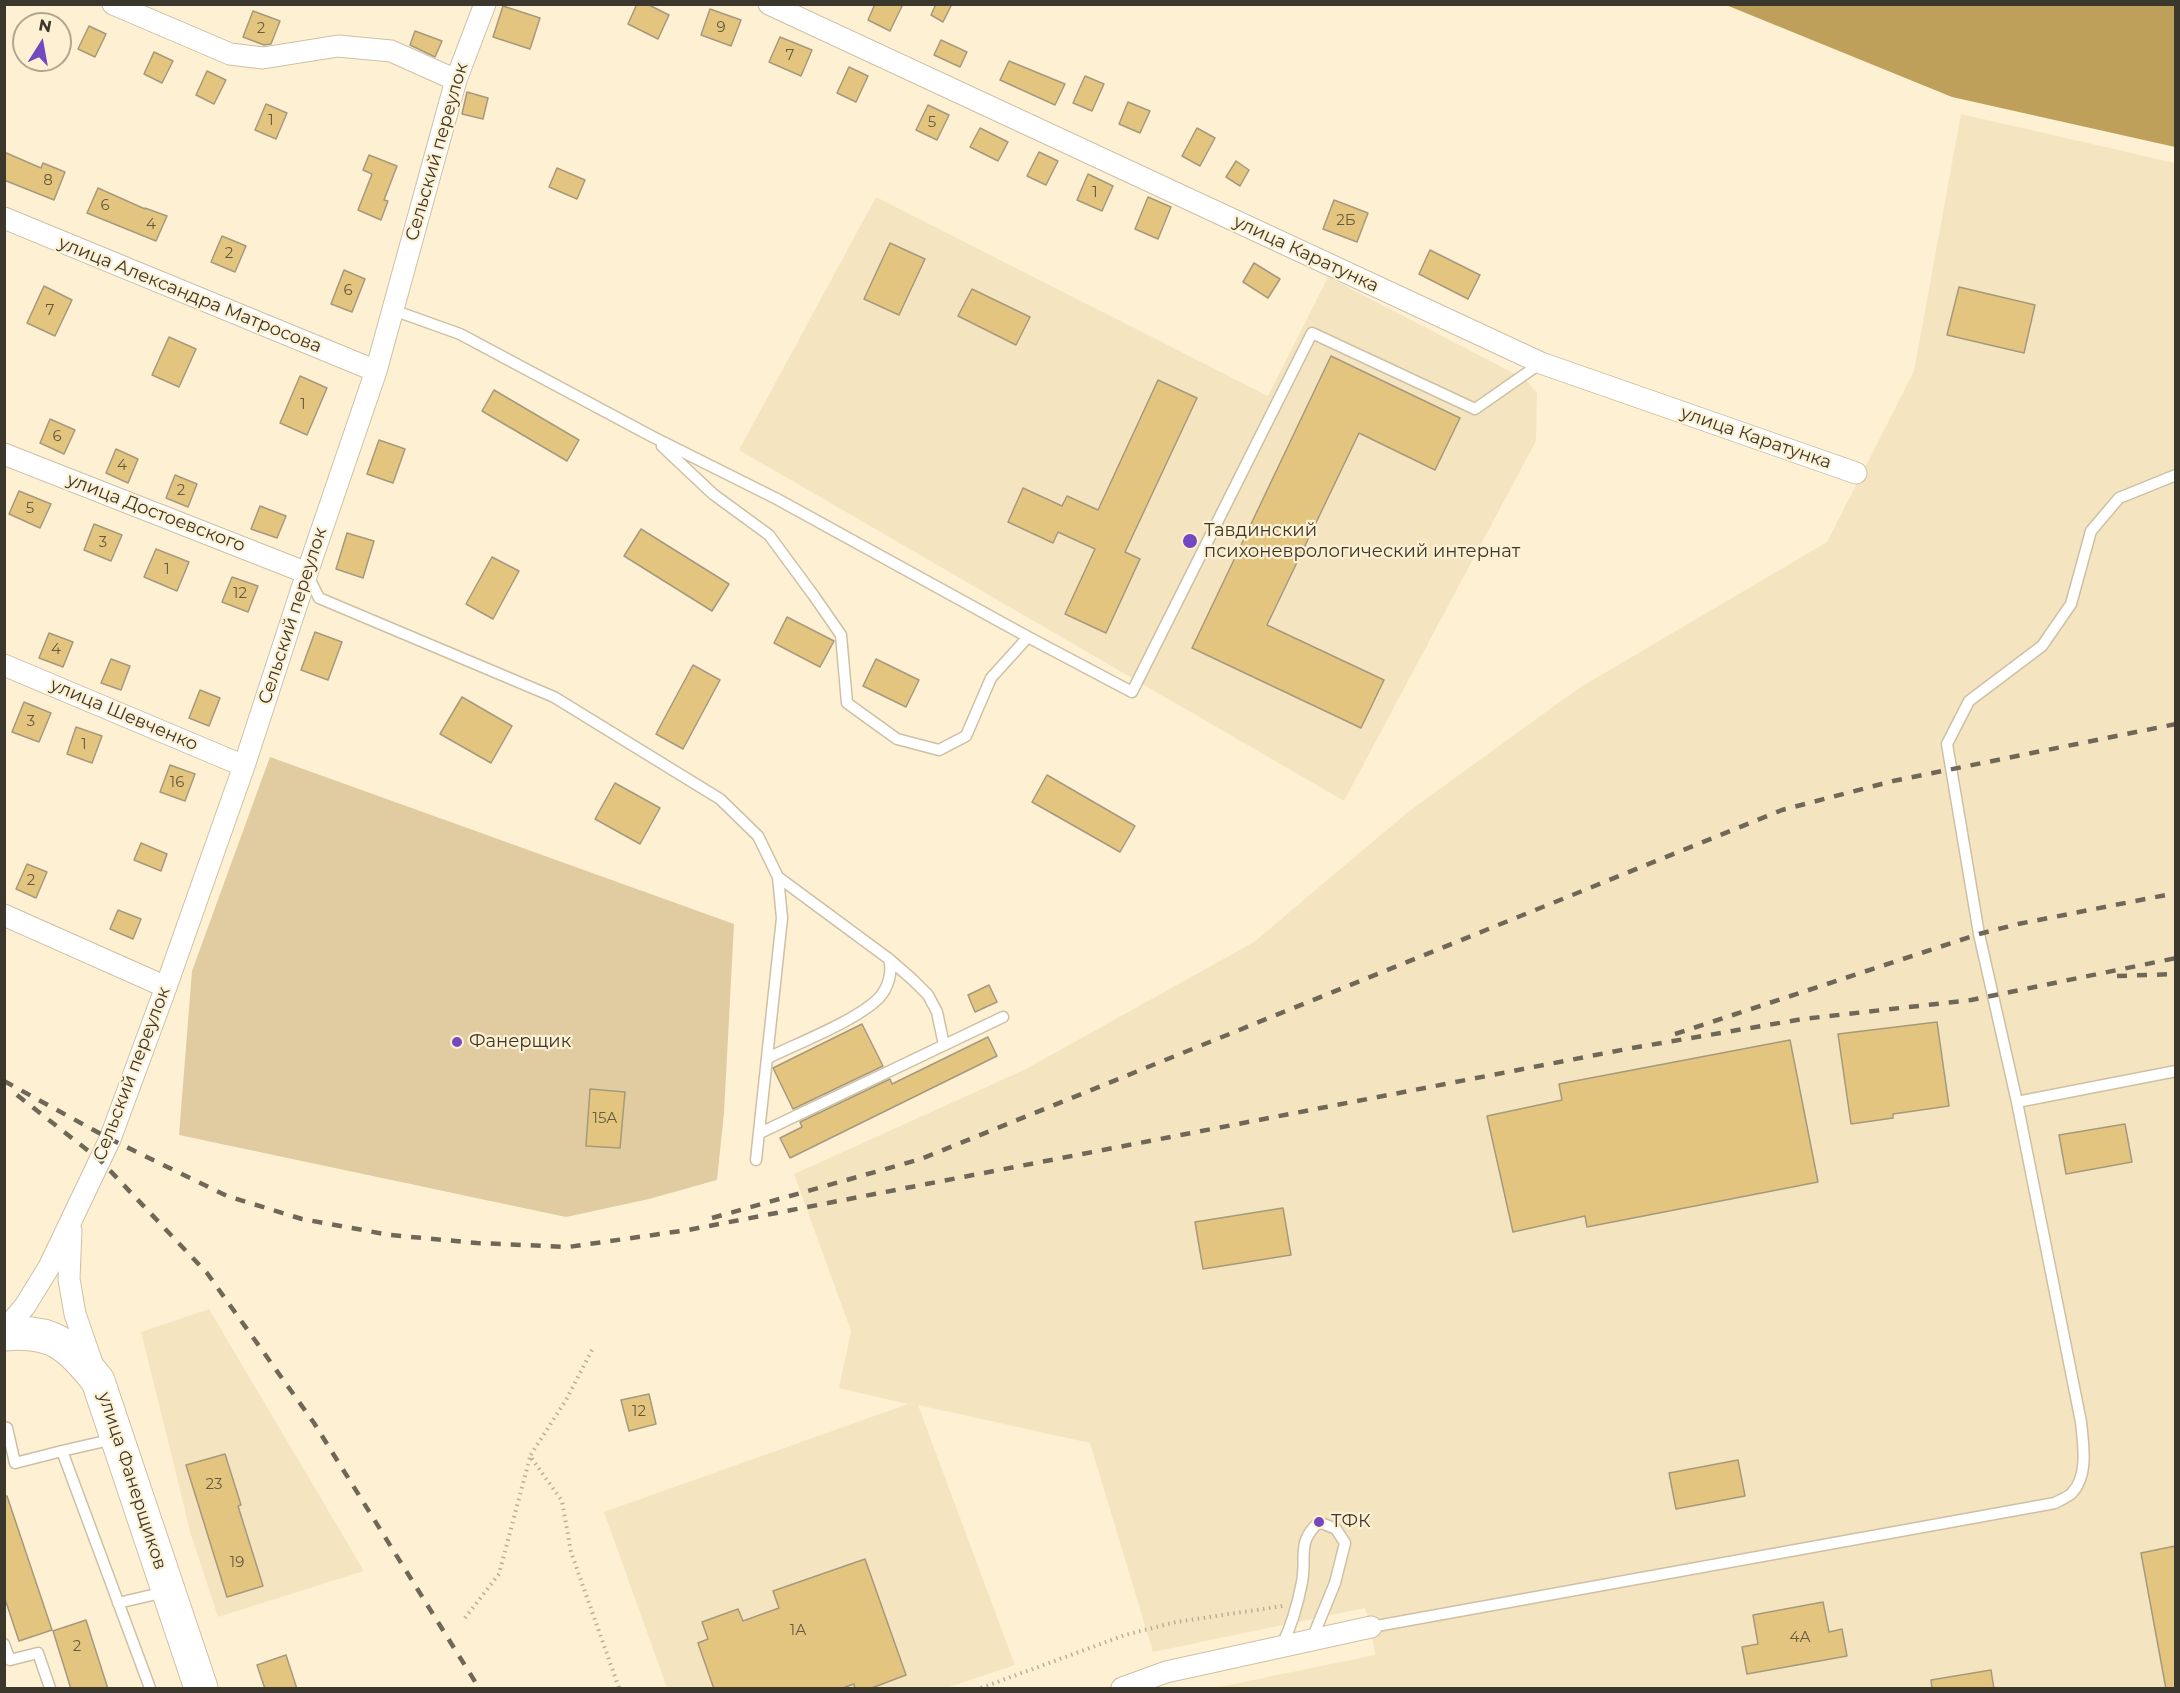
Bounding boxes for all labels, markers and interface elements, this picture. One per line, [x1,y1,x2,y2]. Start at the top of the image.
north arrow [12,12,72,72]
text: N [37,15,53,36]
house number: 9 [716,19,726,37]
house number: 2 [257,20,265,38]
house number: 7 [786,47,794,65]
street label: Сельский переулок [401,60,473,244]
house number: 1 [268,112,274,130]
house number: 5 [928,114,936,132]
house number: 8 [43,172,53,190]
house number: 1 [1092,184,1098,202]
house number: 6 [100,197,110,215]
street label: улица Каратунка [1230,211,1382,297]
house number: 2Б [1336,212,1356,230]
house number: 4 [146,216,156,234]
street label: улица Александра Матросова [55,232,325,358]
house number: 2 [225,245,233,263]
house number: 6 [343,282,353,300]
house number: 7 [46,302,54,320]
house number: 1 [300,396,306,414]
street label: улица Каратунка [1678,402,1834,474]
house number: 6 [52,428,62,446]
house number: 4 [117,457,127,475]
street label: улица Достоевского [64,469,248,557]
house number: 2 [177,482,185,500]
house number: 5 [26,500,34,518]
place label: Тавдинский психоневрологический интернат [1204,520,1520,562]
street label: Сельский переулок [254,525,332,707]
marker: Тавдинский психоневрологический интернат [1181,532,1199,550]
house number: 3 [99,534,107,552]
house number: 1 [164,561,170,579]
house number: 12 [233,585,247,603]
house number: 4 [51,641,61,659]
street label: улица Шевченко [47,674,201,756]
house number: 3 [27,713,35,731]
house number: 1 [81,736,87,754]
house number: 16 [170,774,184,792]
house number: 2 [27,872,35,890]
street label: Сельский переулок [89,984,175,1164]
place label: Фанерщик [469,1031,571,1053]
marker: Фанерщик [450,1035,464,1049]
house number: 15А [592,1110,618,1128]
street label: улица Фанерщиков [93,1390,171,1572]
house number: 12 [632,1403,646,1421]
house number: 23 [206,1476,222,1494]
place label: ТФК [1331,1511,1371,1533]
marker: ТФК [1312,1515,1326,1529]
house number: 19 [230,1554,244,1572]
house number: 1А [790,1622,806,1640]
house number: 4А [1789,1629,1811,1647]
house number: 2 [73,1638,81,1656]

